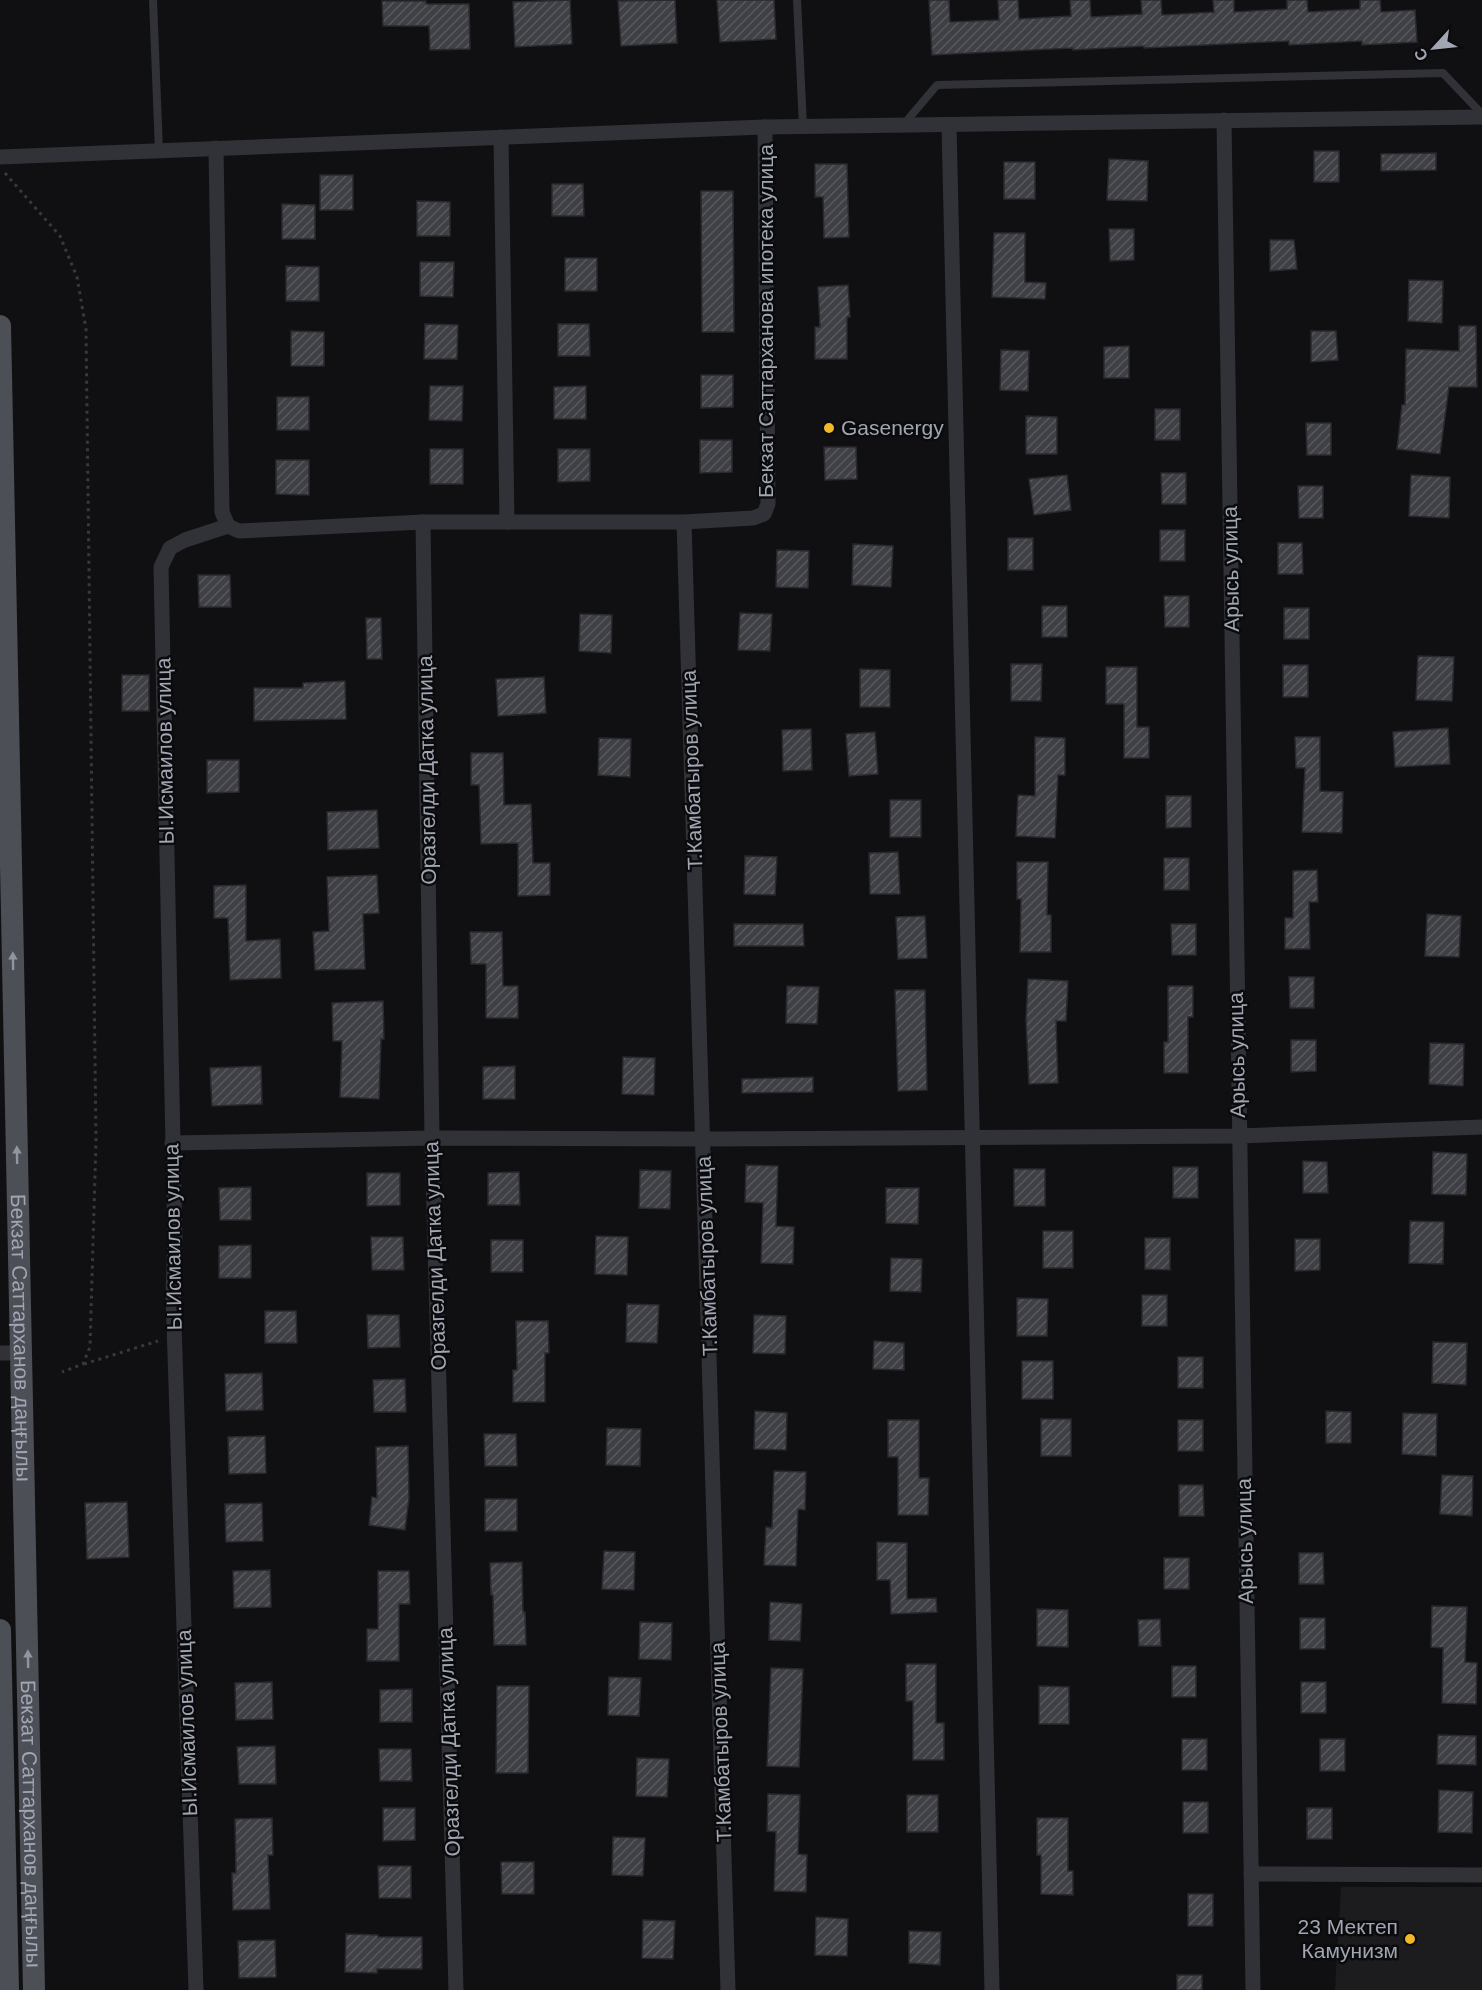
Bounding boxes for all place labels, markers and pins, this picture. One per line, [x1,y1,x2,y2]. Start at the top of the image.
place label: Gasenergy [841,416,944,439]
marker: Gasenergy [822,421,836,435]
place label: 23 Мектеп Камунизм [1298,1915,1398,1962]
marker: 23 Мектеп Камунизм [1403,1932,1417,1946]

